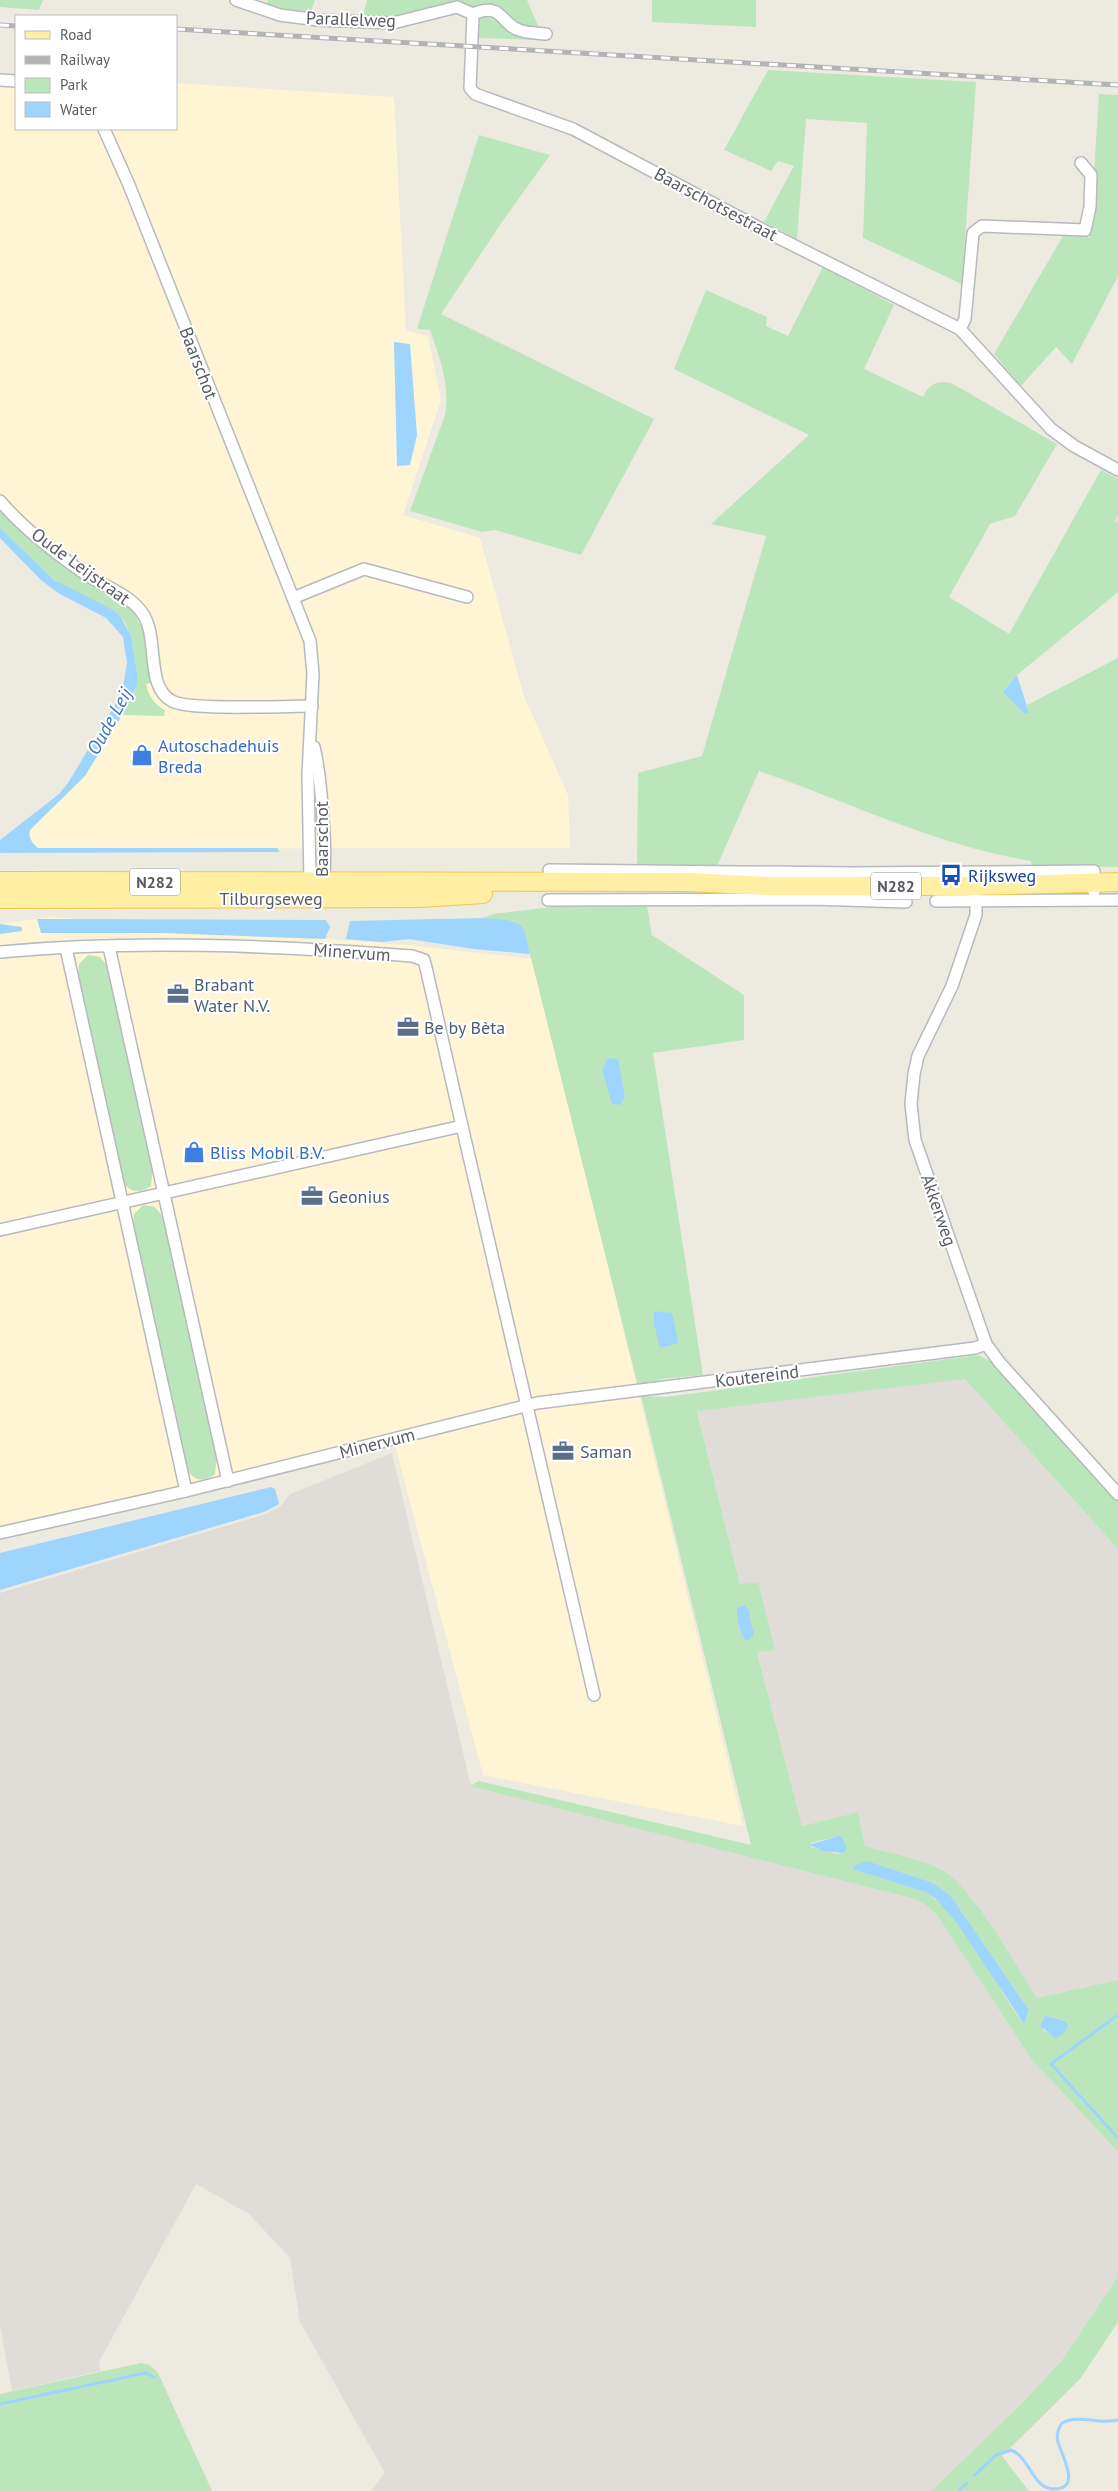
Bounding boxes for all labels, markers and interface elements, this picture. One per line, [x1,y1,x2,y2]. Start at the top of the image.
street label: Parallelweg [306,6,396,32]
legend [15,15,178,130]
text: Road [60,25,92,44]
text: Railway [60,50,110,69]
text: Park [60,75,88,94]
text: Water [60,100,97,119]
street label: Baarschotsestraat [650,162,782,246]
street label: Baarschot [175,324,223,402]
street label: Oude Leijstraat [27,522,135,610]
water label: Oude Leij [81,682,138,759]
place label: Autoschadehuis Breda [158,734,279,778]
shop icon: Autoschadehuis Breda [129,742,155,768]
street label: Baarschot [310,801,333,877]
bus stop icon: Rijksweg [938,862,964,888]
place label: Rijksweg [968,864,1036,887]
road number: N282 [130,869,180,896]
road number: N282 [871,872,921,899]
street label: Tilburgseweg [219,887,323,910]
street label: Minervum [313,938,391,966]
place label: Brabant Water N.V. [194,973,270,1017]
office icon: Brabant Water N.V. [165,981,191,1007]
office icon: Be by Bèta [395,1014,421,1040]
place label: Be by Bèta [424,1016,505,1039]
shop icon: Bliss Mobil B.V. [181,1139,207,1165]
place label: Bliss Mobil B.V. [210,1141,325,1164]
street label: Akkerweg [916,1171,962,1249]
office icon: Geonius [299,1183,325,1209]
place label: Geonius [328,1185,390,1208]
street label: Koutereind [714,1359,800,1393]
street label: Minervum [337,1423,417,1463]
office icon: Saman [550,1438,576,1464]
place label: Saman [580,1440,632,1463]

